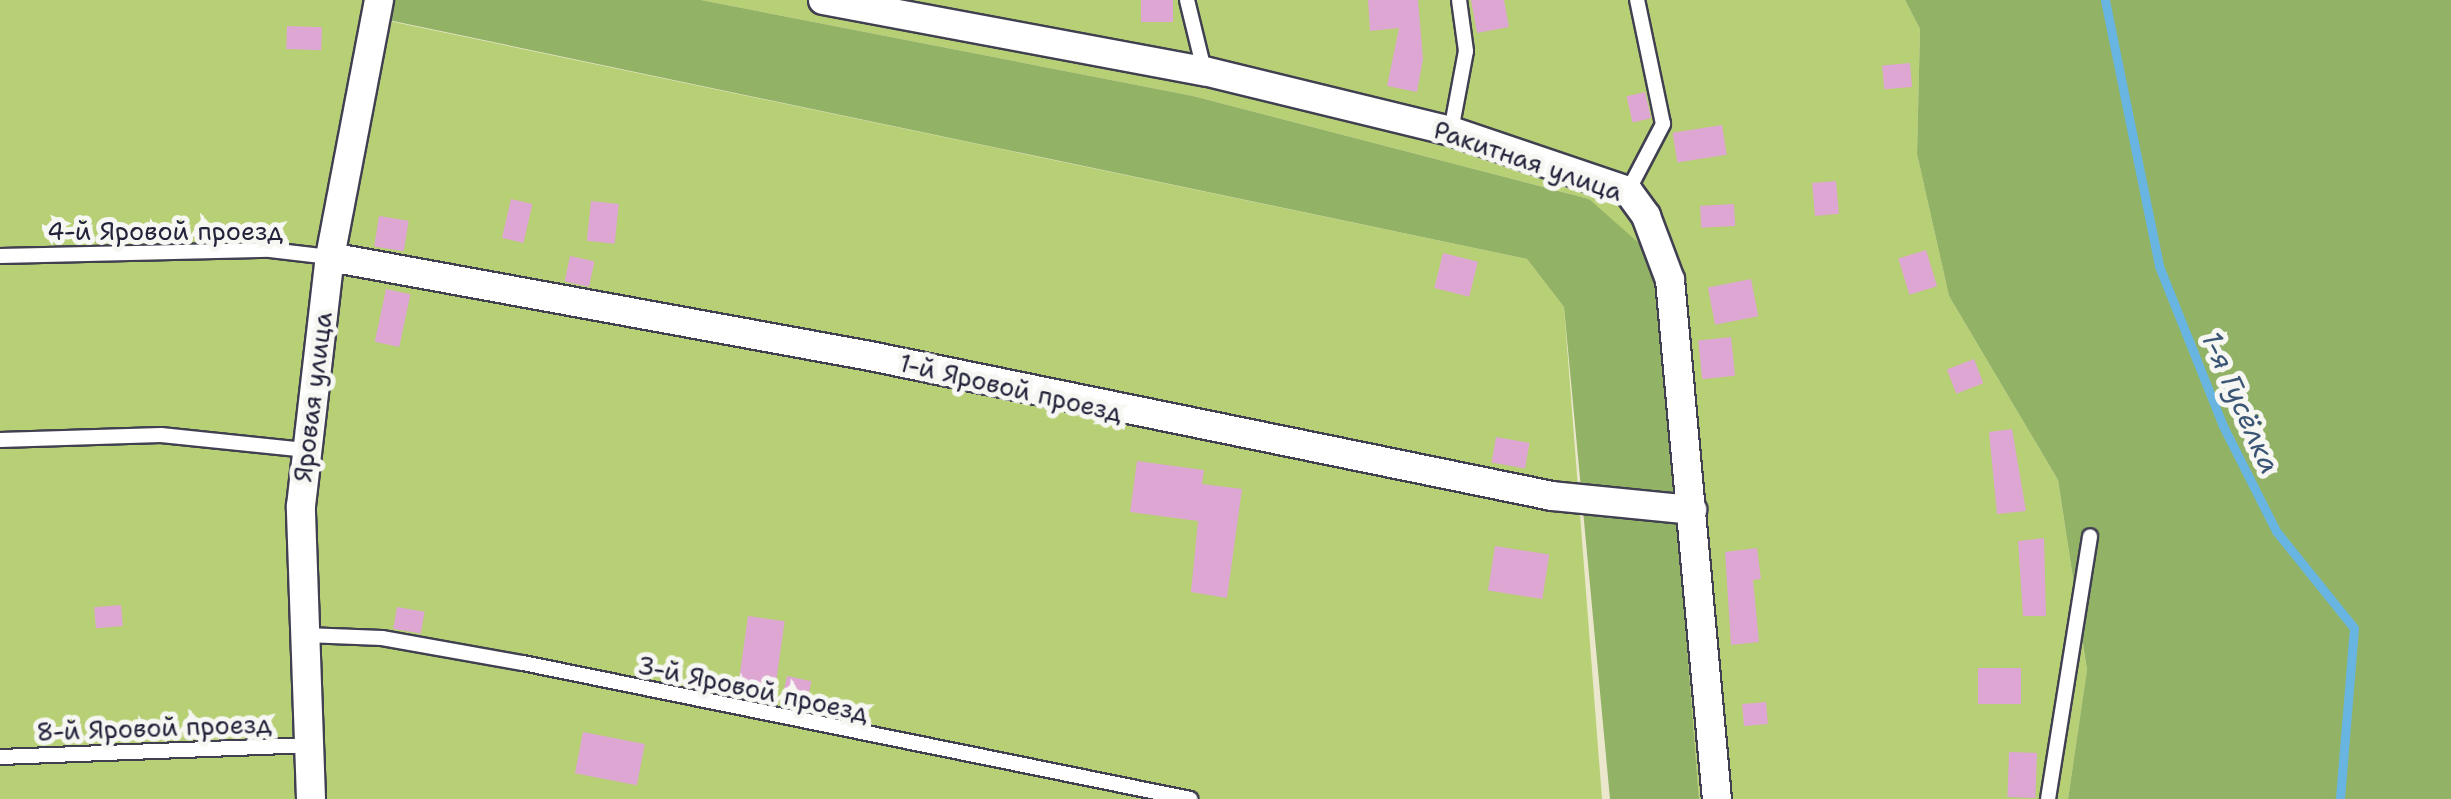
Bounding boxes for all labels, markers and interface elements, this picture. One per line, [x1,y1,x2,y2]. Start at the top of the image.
street label: Ракитная улица [1430,115,1626,207]
street label: 4-й Яровой проезд [47,216,283,246]
street label: Яровая улица [288,310,338,484]
water label: 1-я Гусёлка [2195,326,2287,478]
street label: 1-й Яровой проезд [897,348,1125,428]
street label: 3-й Яровой проезд [635,650,871,728]
street label: 8-й Яровой проезд [36,709,272,747]

